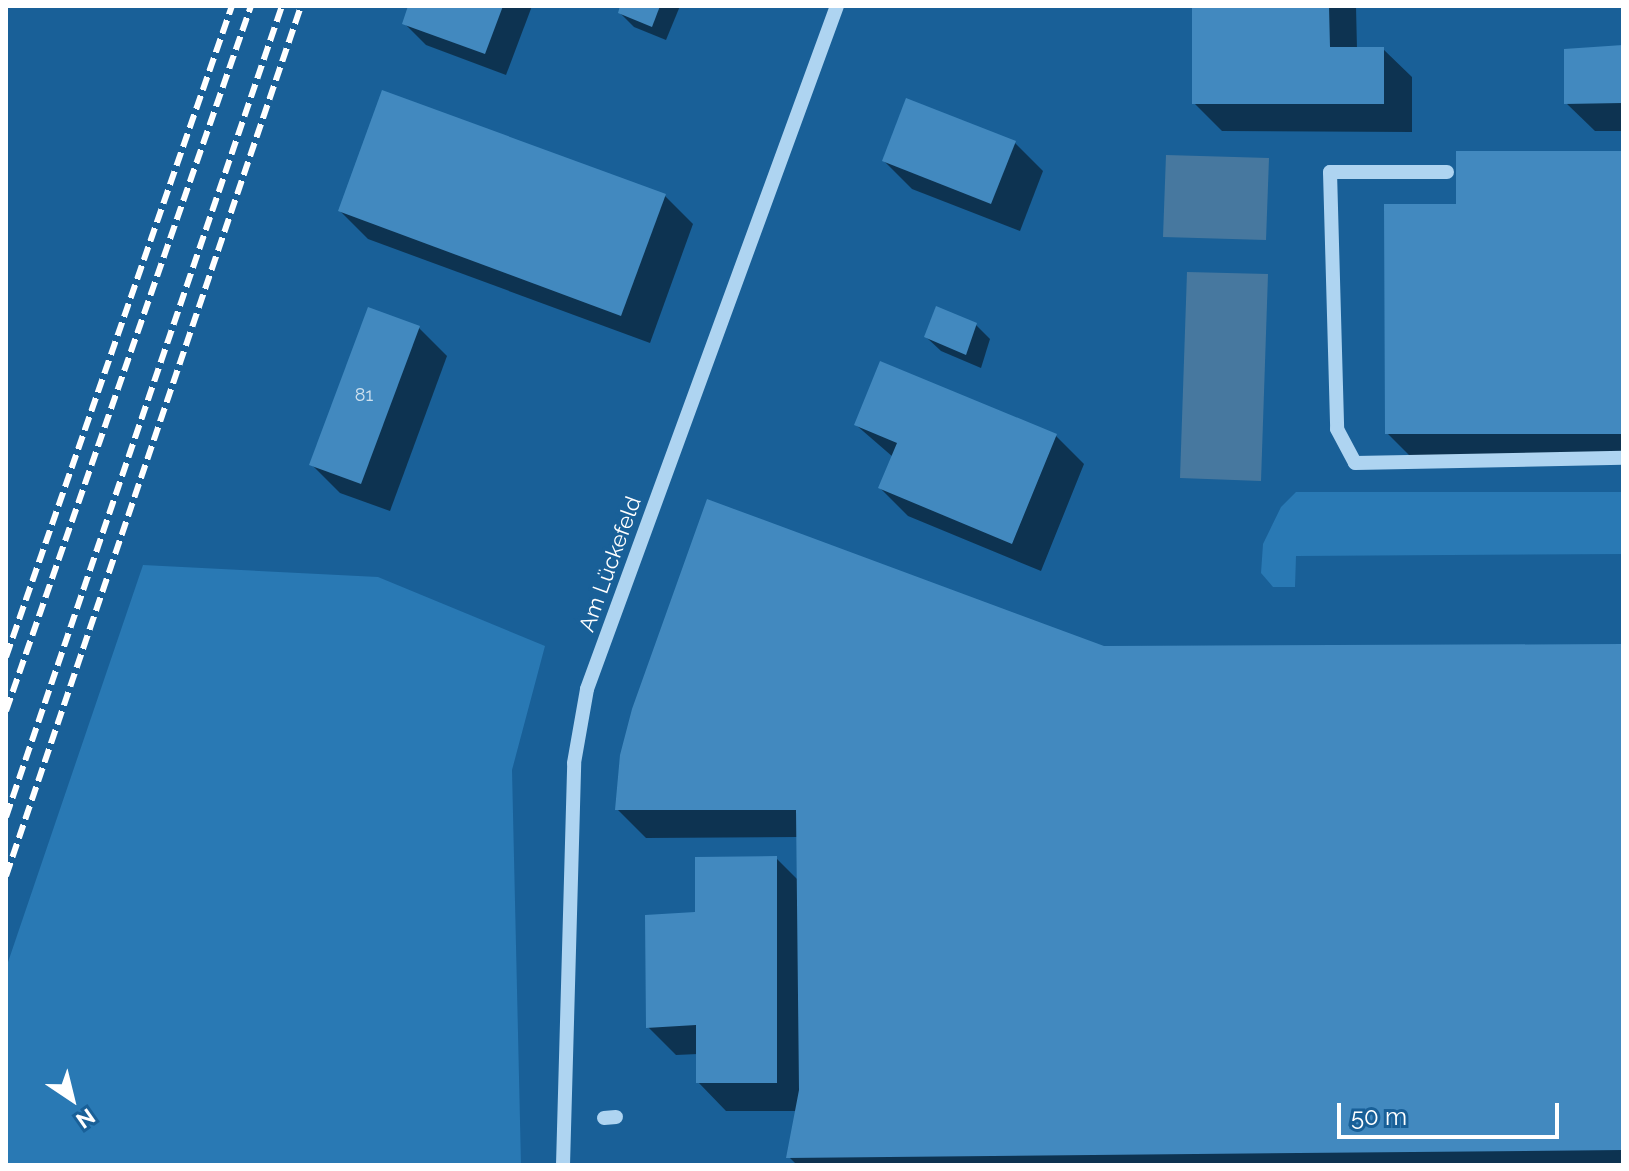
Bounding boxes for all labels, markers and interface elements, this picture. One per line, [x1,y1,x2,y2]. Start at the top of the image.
house number: 81 [355,384,373,406]
street label: Am Lückefeld [573,493,647,635]
north arrow [32,1059,112,1139]
scale bar [1341,1087,1563,1137]
text: 50 m [1351,1102,1407,1131]
text: N [71,1103,100,1134]

